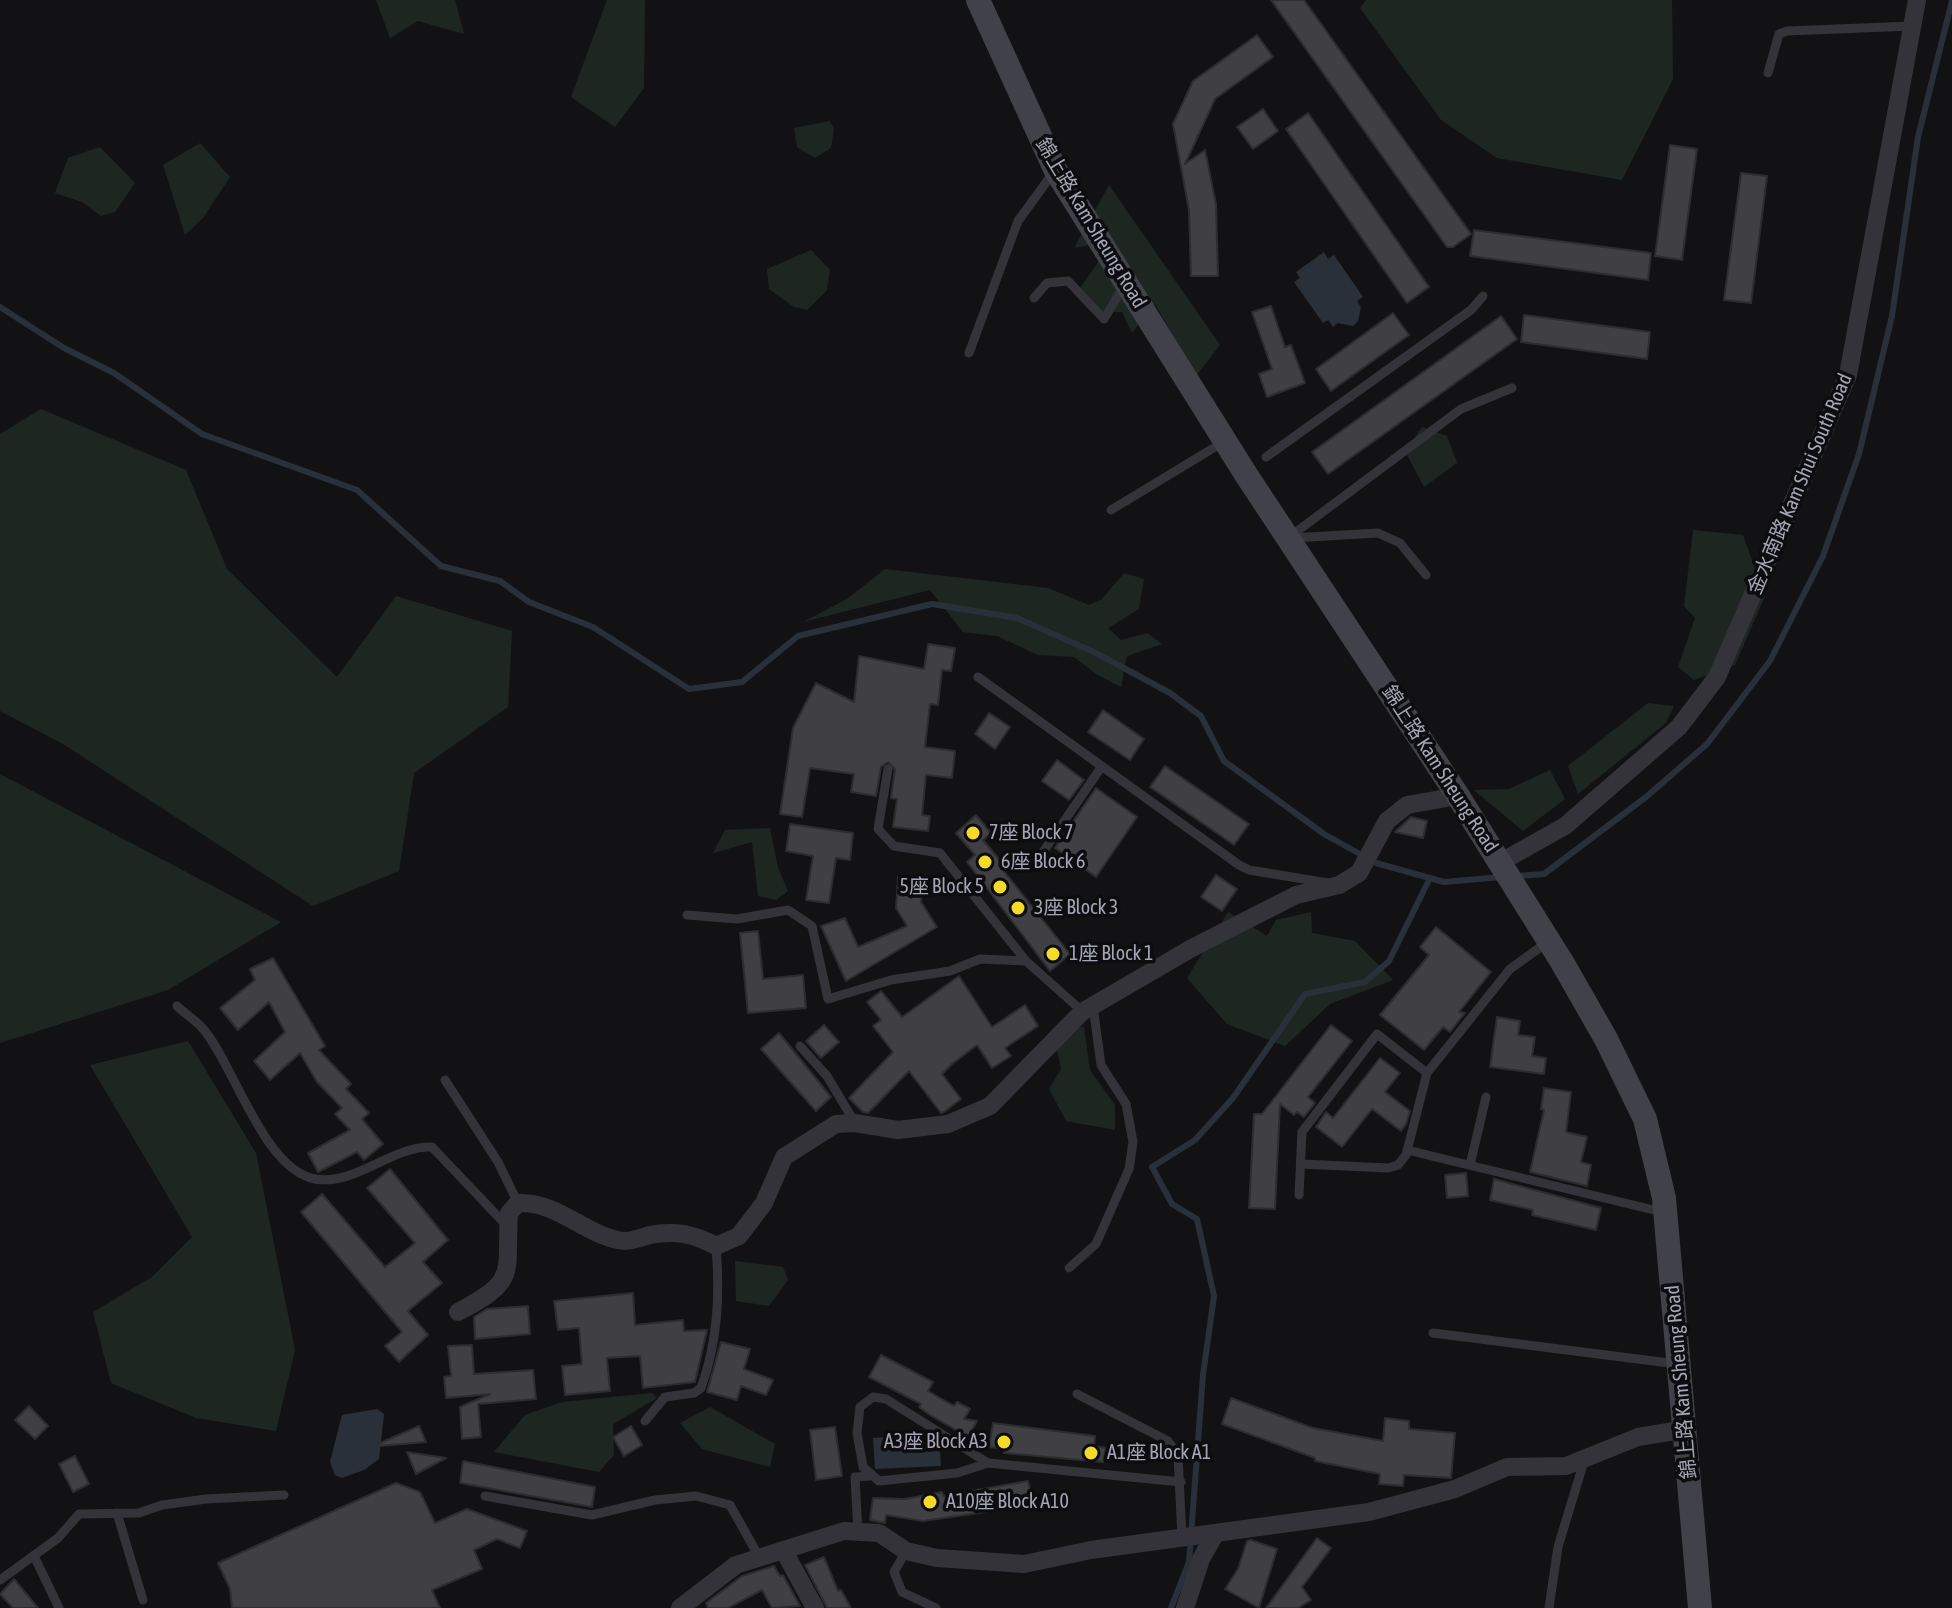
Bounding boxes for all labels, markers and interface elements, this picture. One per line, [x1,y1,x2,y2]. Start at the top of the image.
street label: 錦上路 Kam Sheung Road [1031,133,1151,313]
street label: 金水南路 Kam Shui South Road [1743,370,1857,598]
street label: 錦上路 Kam Sheung Road [1377,681,1503,857]
place label: 7座 Block 7 [989,821,1073,845]
marker: 7座 Block 7 [964,824,982,842]
place label: 6座 Block 6 [1001,850,1085,874]
marker: 6座 Block 6 [976,853,994,871]
place label: 5座 Block 5 [900,875,984,899]
marker: 5座 Block 5 [991,878,1009,896]
place label: 3座 Block 3 [1034,896,1118,920]
marker: 3座 Block 3 [1009,899,1027,917]
place label: 1座 Block 1 [1069,942,1153,966]
marker: 1座 Block 1 [1044,945,1062,963]
street label: 錦上路 Kam Sheung Road [1661,1284,1701,1480]
place label: A3座 Block A3 [884,1430,988,1454]
marker: A3座 Block A3 [995,1433,1013,1451]
place label: A1座 Block A1 [1107,1441,1211,1465]
marker: A1座 Block A1 [1082,1444,1100,1462]
place label: A10座 Block A10 [946,1490,1069,1514]
marker: A10座 Block A10 [921,1493,939,1511]

